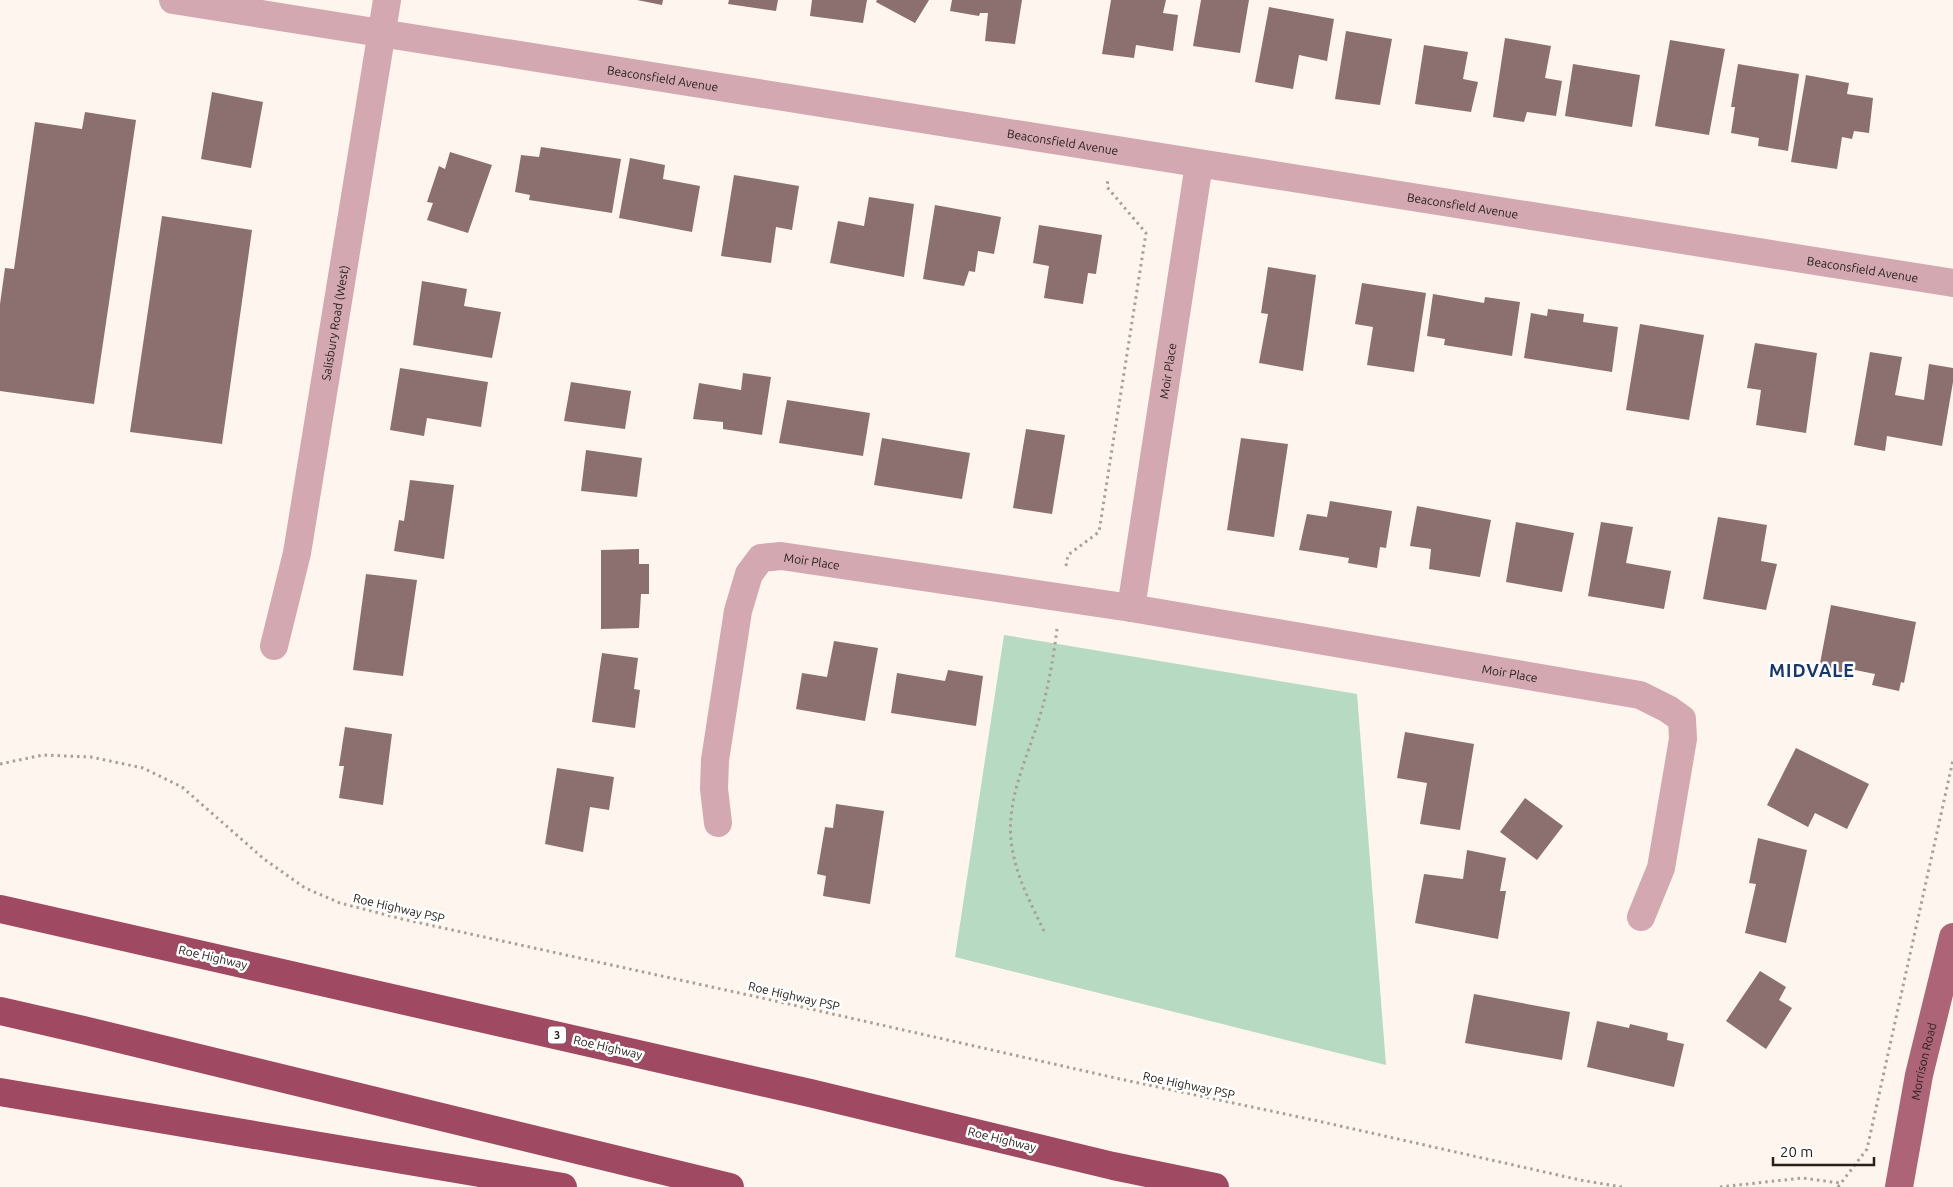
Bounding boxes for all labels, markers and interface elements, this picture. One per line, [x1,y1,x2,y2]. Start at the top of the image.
street label: Beaconsfield Avenue [606,63,719,93]
street label: Beaconsfield Avenue [1006,126,1119,157]
street label: Beaconsfield Avenue [1406,190,1519,220]
street label: Beaconsfield Avenue [1806,253,1919,284]
street label: Salisbury Road (West) [319,264,351,381]
street label: Moir Place [1157,342,1178,400]
street label: Moir Place [783,550,841,571]
district label: MIDVALE [1769,660,1855,680]
street label: Moir Place [1481,662,1539,684]
street label: Roe Highway PSP [352,891,446,925]
street label: Roe Highway [177,943,249,971]
street label: Roe Highway PSP [747,979,841,1013]
street label: Morrison Road [1908,1021,1938,1101]
road number: 3 [548,1026,566,1044]
street label: Roe Highway [572,1033,644,1061]
street label: Roe Highway PSP [1142,1069,1236,1101]
street label: Roe Highway [966,1124,1038,1154]
scale bar [1773,1134,1874,1166]
text: 20 m [1780,1143,1813,1160]

